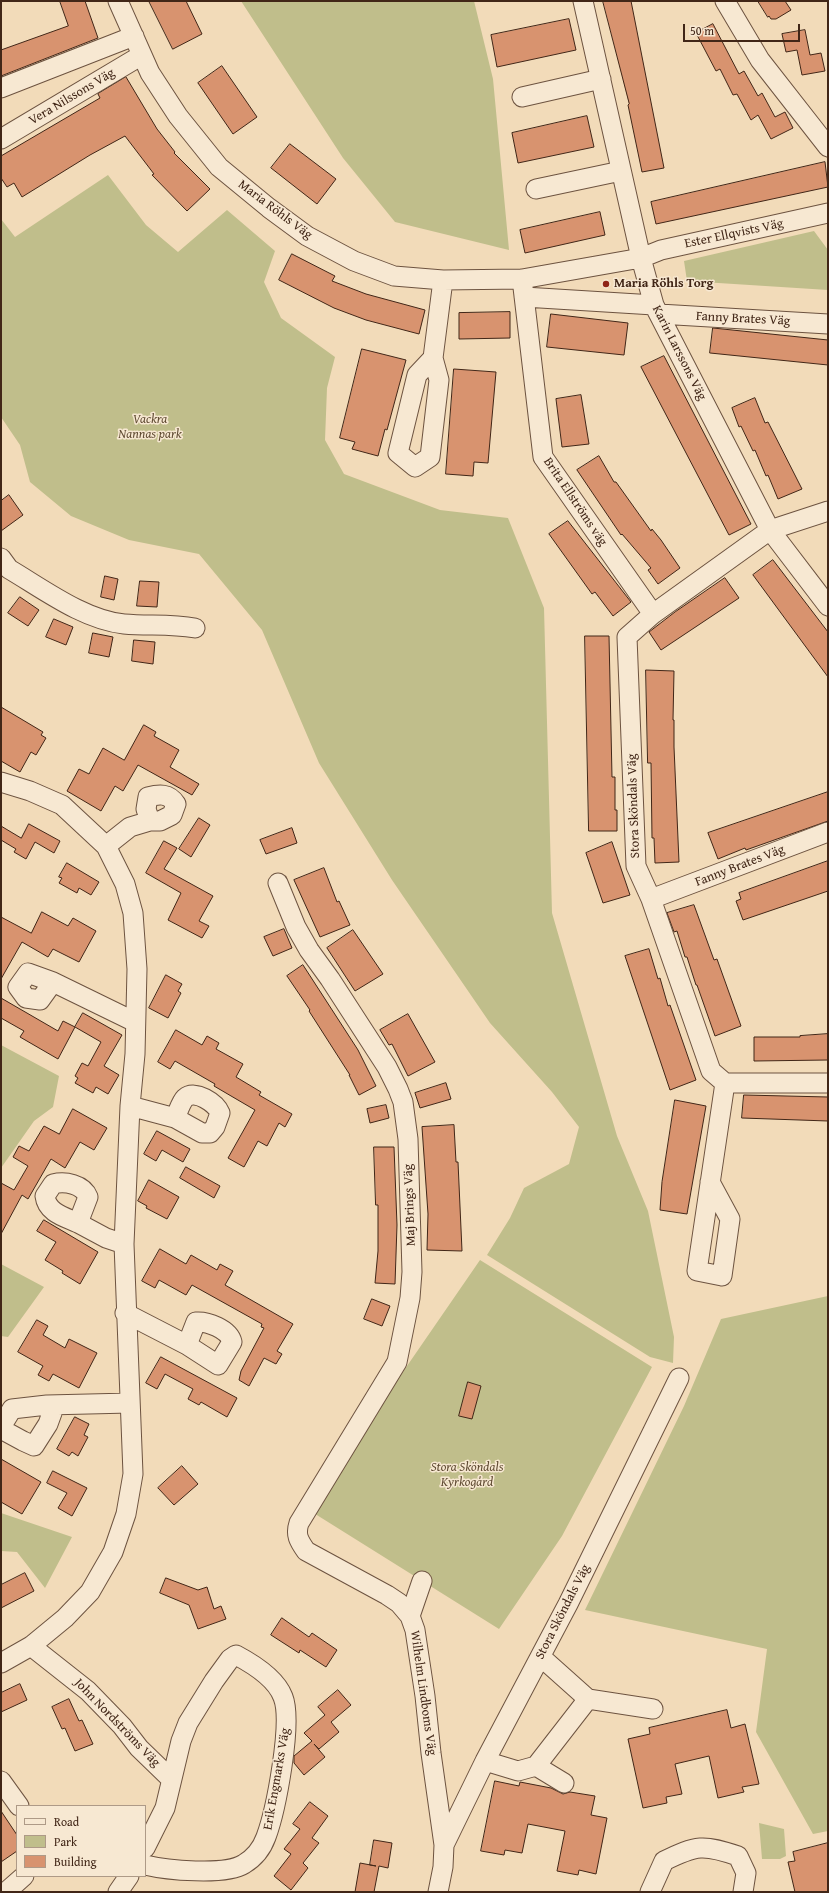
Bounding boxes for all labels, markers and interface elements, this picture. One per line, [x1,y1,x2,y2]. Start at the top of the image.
scale bar [685,16,802,42]
text: 50 m [690,22,714,39]
street label: Vera Nilssons Väg [26,65,118,129]
street label: Maria Röhls Väg [235,177,315,243]
street label: Ester Ellqvists Väg [683,216,785,252]
place label: Maria Röhls Torg [614,276,713,292]
marker: Maria Röhls Torg [601,279,611,289]
street label: Karin Larssons Väg [648,303,710,403]
street label: Fanny Brates Väg [695,309,791,329]
park label: Vackra Nannas park [118,412,182,443]
street label: Brita Ellströms väg [540,455,610,549]
street label: Stora Sköndals Väg [624,753,644,859]
street label: Fanny Brates Väg [693,842,787,890]
street label: Maj Brings Väg [401,1164,419,1246]
park label: Stora Sköndals Kyrkogård [431,1460,503,1491]
street label: Stora Sköndals Väg [532,1562,594,1662]
street label: Wilhelm Lindboms Väg [406,1629,440,1757]
street label: John Nordströms Väg [71,1676,163,1770]
street label: Erik Engmarks Väg [260,1727,294,1831]
legend [16,1805,146,1877]
text: Road [54,1813,79,1830]
text: Park [54,1833,77,1850]
text: Building [54,1853,97,1870]

